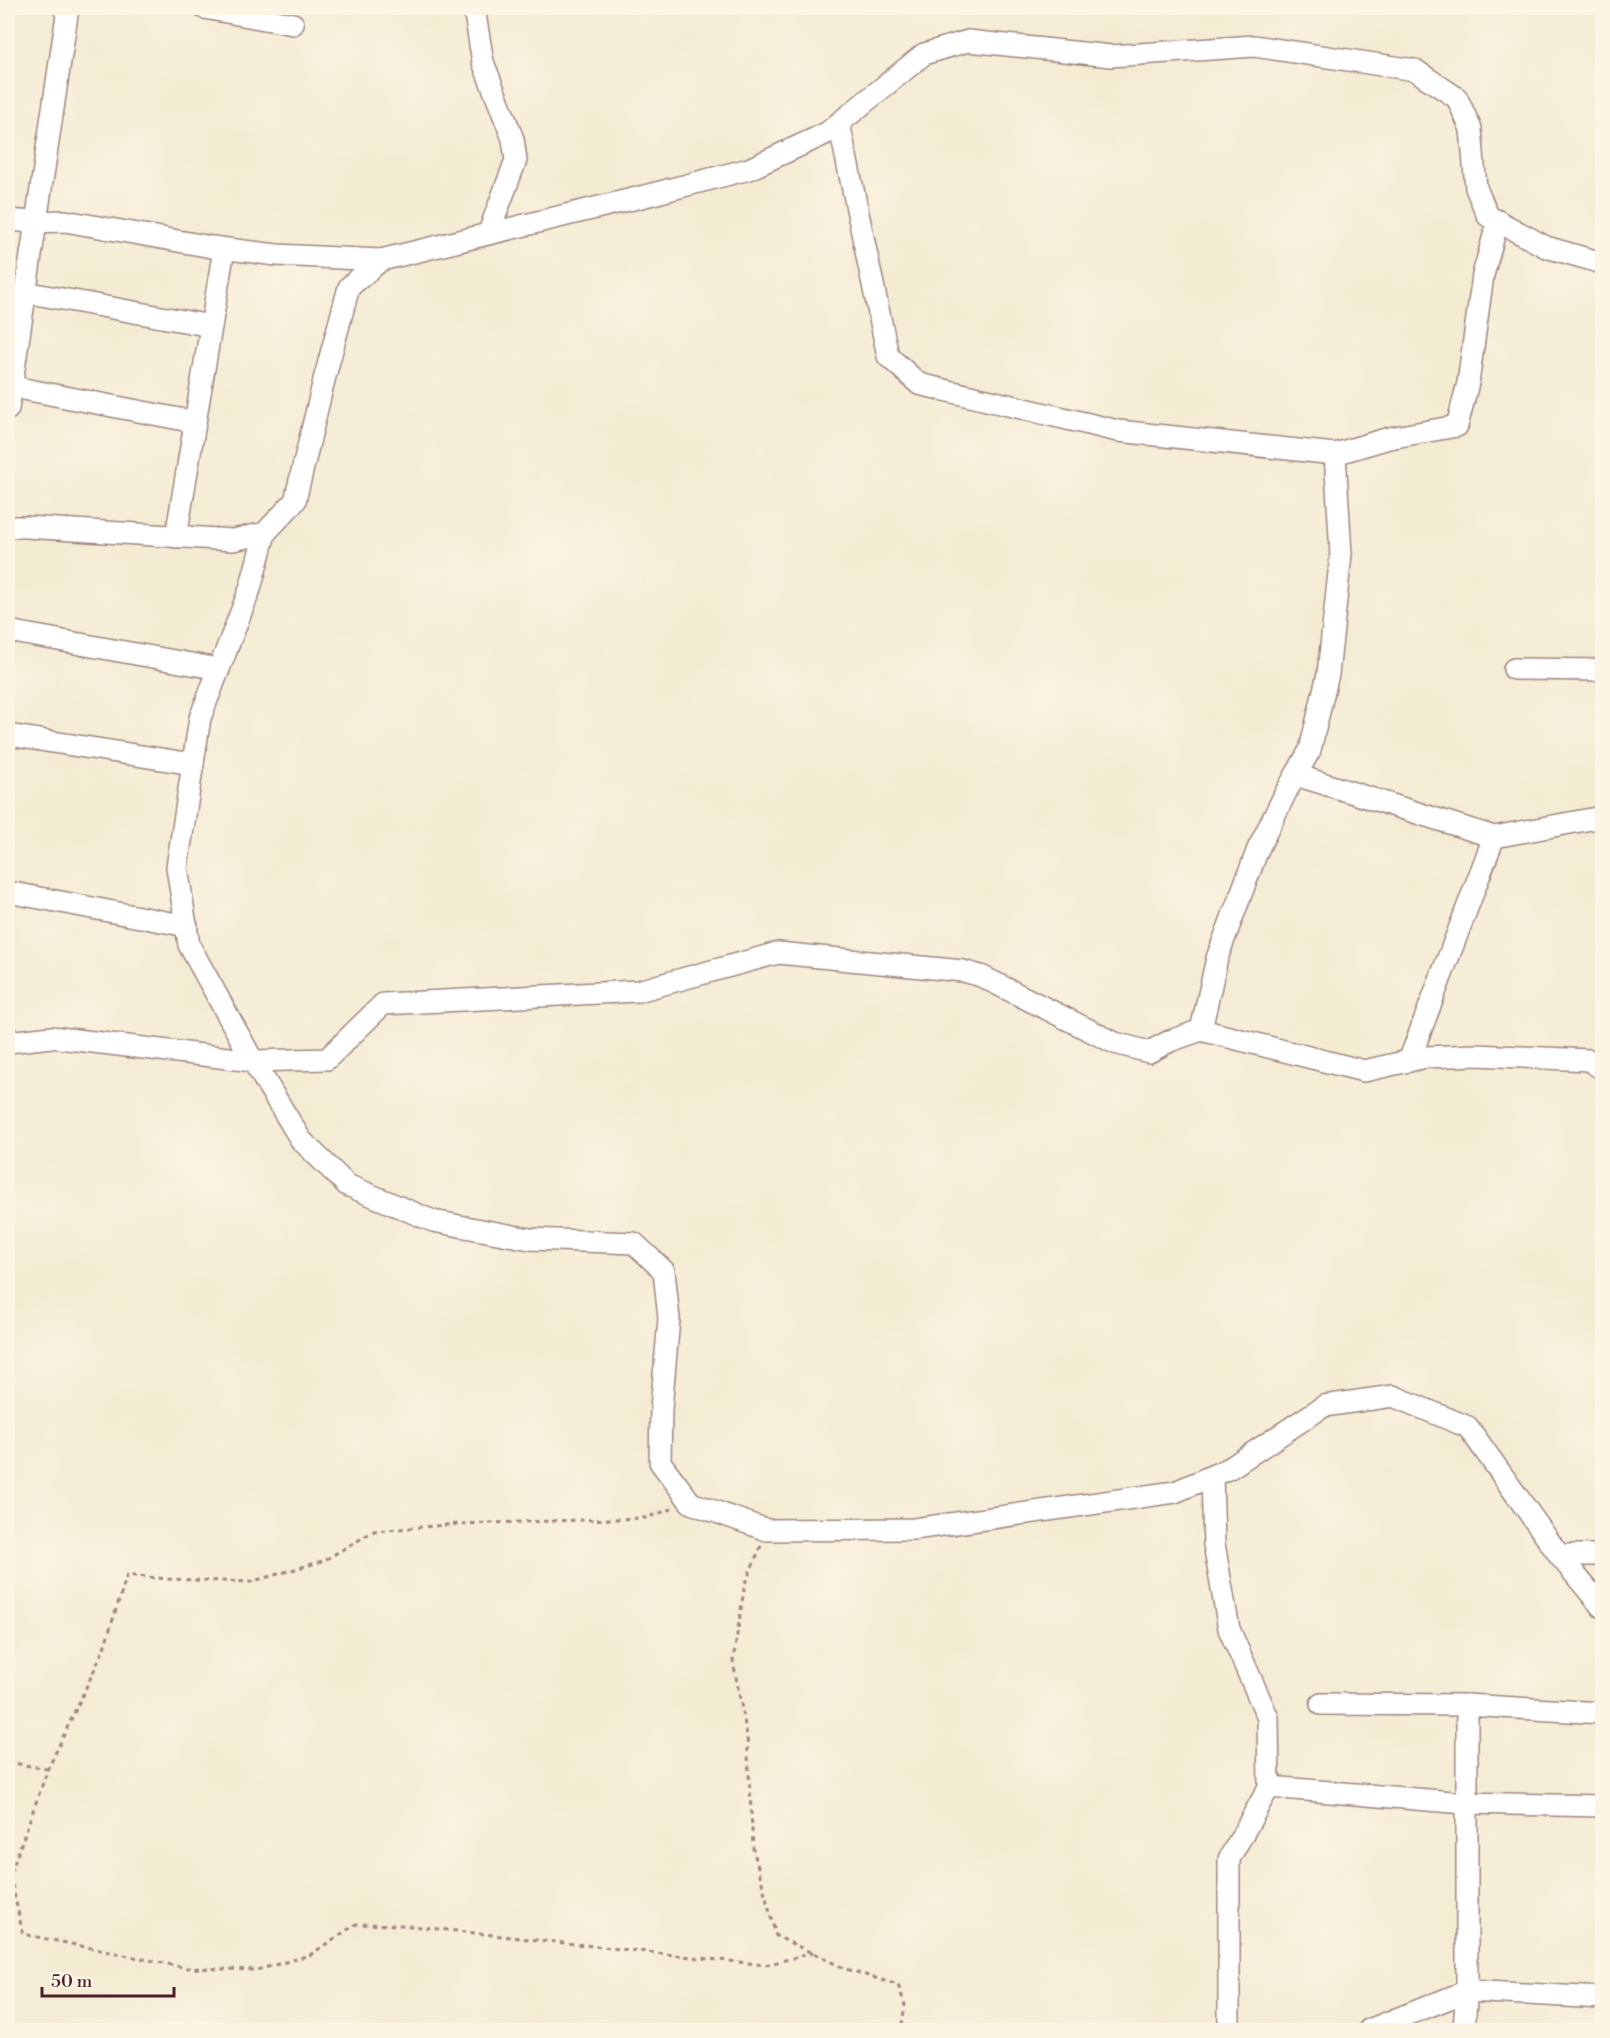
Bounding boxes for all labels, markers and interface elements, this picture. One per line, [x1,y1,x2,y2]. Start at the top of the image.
scale bar [42,1960,174,1998]
text: 50 m [51,1970,93,1993]

